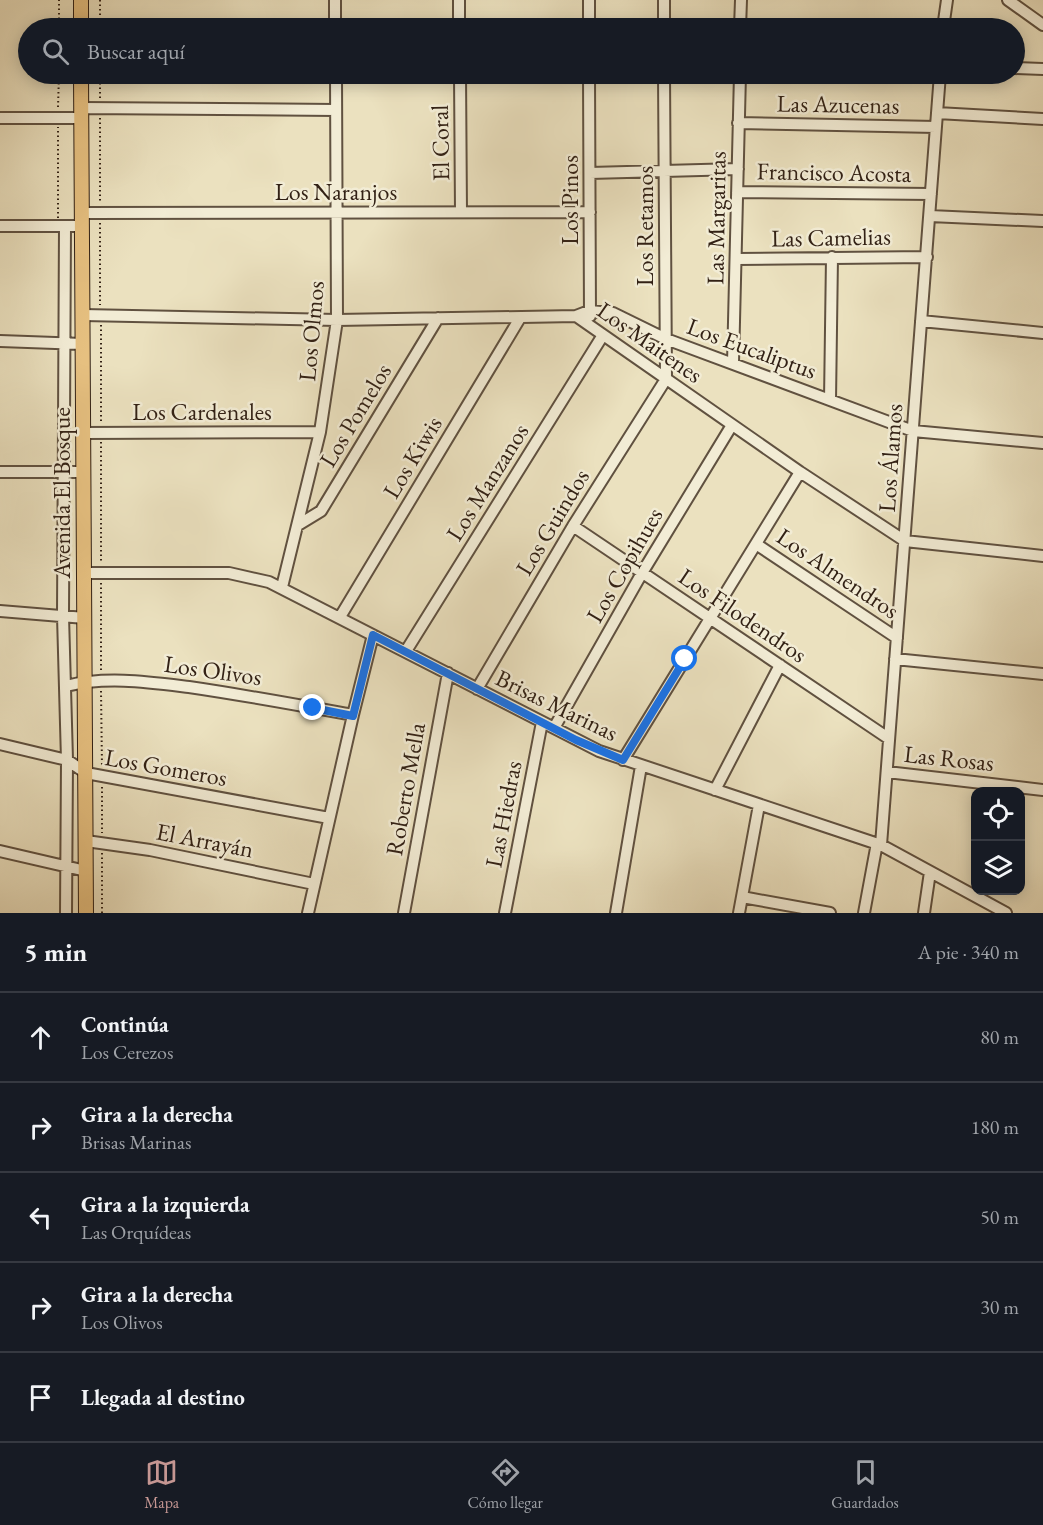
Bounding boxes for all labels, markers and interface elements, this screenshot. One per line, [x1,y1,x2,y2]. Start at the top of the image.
search box [18,18,1025,84]
icon: search [39,35,72,68]
text: Buscar aquí [87,37,185,66]
street label: Las Azucenas [776,87,900,121]
street label: El Coral [424,104,456,181]
street label: Las Margaritas [699,151,733,285]
street label: Los Pinos [554,155,585,245]
street label: Francisco Acosta [756,155,912,189]
street label: Los Retamos [629,166,660,286]
street label: Los Naranjos [275,176,397,207]
street label: Las Camelias [771,220,891,254]
street label: Los Olmos [291,279,331,383]
street label: Los Maitenes [591,294,709,390]
street label: Los Eucaliptus [683,310,821,386]
street label: Los Pomelos [312,357,398,473]
street label: Los Cardenales [132,396,272,427]
street label: Los Álamos [871,403,909,513]
street label: Avenida El Bosque [46,407,77,580]
street label: Los Kiwis [375,410,449,504]
street label: Los Manzanos [439,417,535,547]
street label: Los Guindos [508,463,596,581]
street label: Los Copihues [579,502,669,628]
street label: Los Almendros [771,521,905,625]
street label: Los Filodendros [673,561,813,669]
route start [671,645,697,671]
street label: Los Olivos [162,648,264,692]
street label: Brisas Marinas [491,662,623,748]
route end [299,694,325,720]
street label: Roberto Mella [378,720,432,858]
street label: Las Rosas [903,738,995,778]
street label: Los Gomeros [102,741,230,793]
street label: Las Hiedras [477,758,529,870]
map controls [971,787,1025,895]
button: locate [971,787,1025,841]
street label: El Arrayán [154,815,257,865]
button: layers [971,841,1025,895]
text: 5 min [24,935,87,969]
text: A pie · 340 m [918,939,1019,965]
text: Continúa [81,1010,169,1039]
icon: ahead [24,1021,57,1054]
text: 80 m [980,1024,1019,1050]
text: Los Cerezos [81,1039,173,1065]
text: Gira a la derecha [81,1100,233,1129]
icon: right [24,1111,57,1144]
text: 180 m [971,1114,1019,1140]
text: Brisas Marinas [81,1129,191,1155]
text: Gira a la izquierda [81,1190,250,1219]
icon: left [24,1201,57,1234]
text: 50 m [980,1204,1019,1230]
text: Las Orquídeas [81,1219,191,1245]
text: Gira a la derecha [81,1280,233,1309]
icon: right [24,1291,57,1324]
text: 30 m [980,1294,1019,1320]
text: Los Olivos [81,1309,163,1335]
icon: arrive [24,1381,57,1414]
text: Llegada al destino [81,1383,245,1412]
tab: Mapa [144,1456,179,1513]
tab: Cómo llegar [467,1456,543,1513]
tab: Guardados [831,1456,899,1513]

